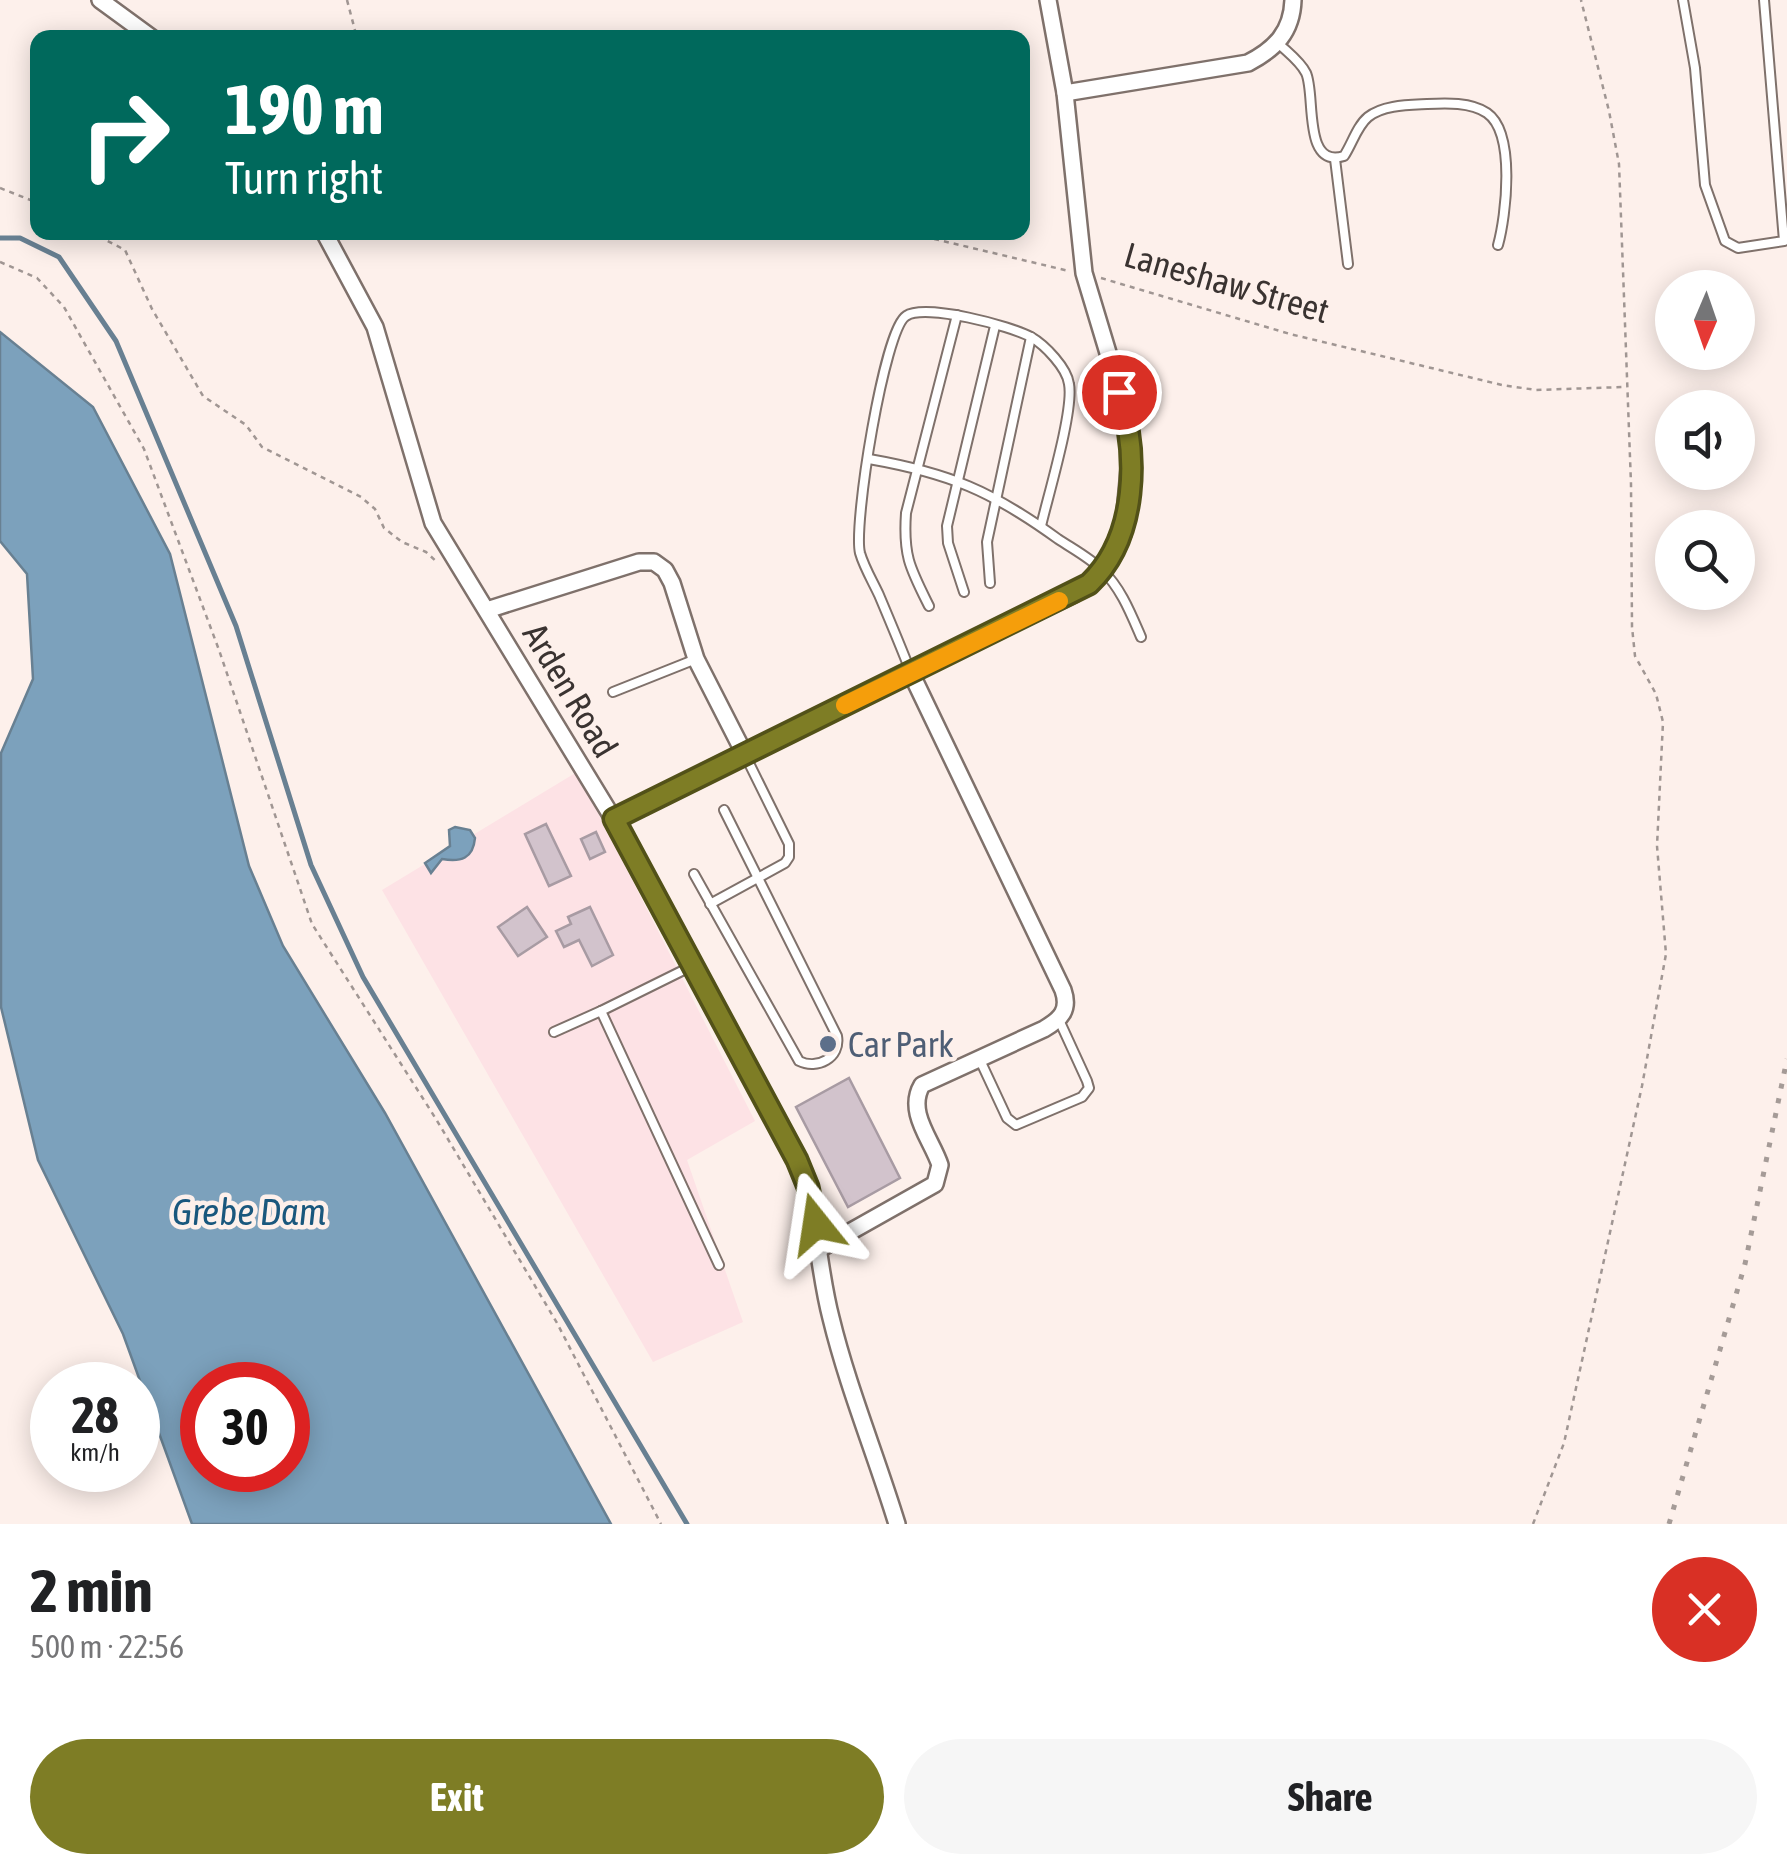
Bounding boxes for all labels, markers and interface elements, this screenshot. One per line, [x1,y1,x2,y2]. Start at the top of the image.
text: 190 m [225,69,384,149]
icon: right [60,70,190,200]
text: Turn right [225,152,383,204]
street label: Laneshaw Street [1120,234,1334,330]
north arrow [1655,270,1755,370]
map controls [1655,270,1755,610]
pin [1077,350,1162,435]
icon: arrive [1092,365,1147,420]
button: sound [1655,390,1755,490]
button: search [1655,510,1755,610]
street label: Arden Road [516,616,626,764]
place label: Car Park [848,1024,954,1064]
marker: Car Park [817,1033,839,1055]
position arrow [764,1172,868,1276]
water label: Grebe Dam [172,1190,326,1233]
speed limit sign: 30 [180,1362,310,1492]
text: 28 [71,1386,118,1444]
text: km/h [70,1438,120,1466]
text: 2 min [30,1556,153,1625]
button: close [1652,1557,1757,1662]
text: 500 m · 22:56 [30,1628,184,1665]
button: Exit [30,1739,884,1854]
button: Share [904,1739,1757,1854]

